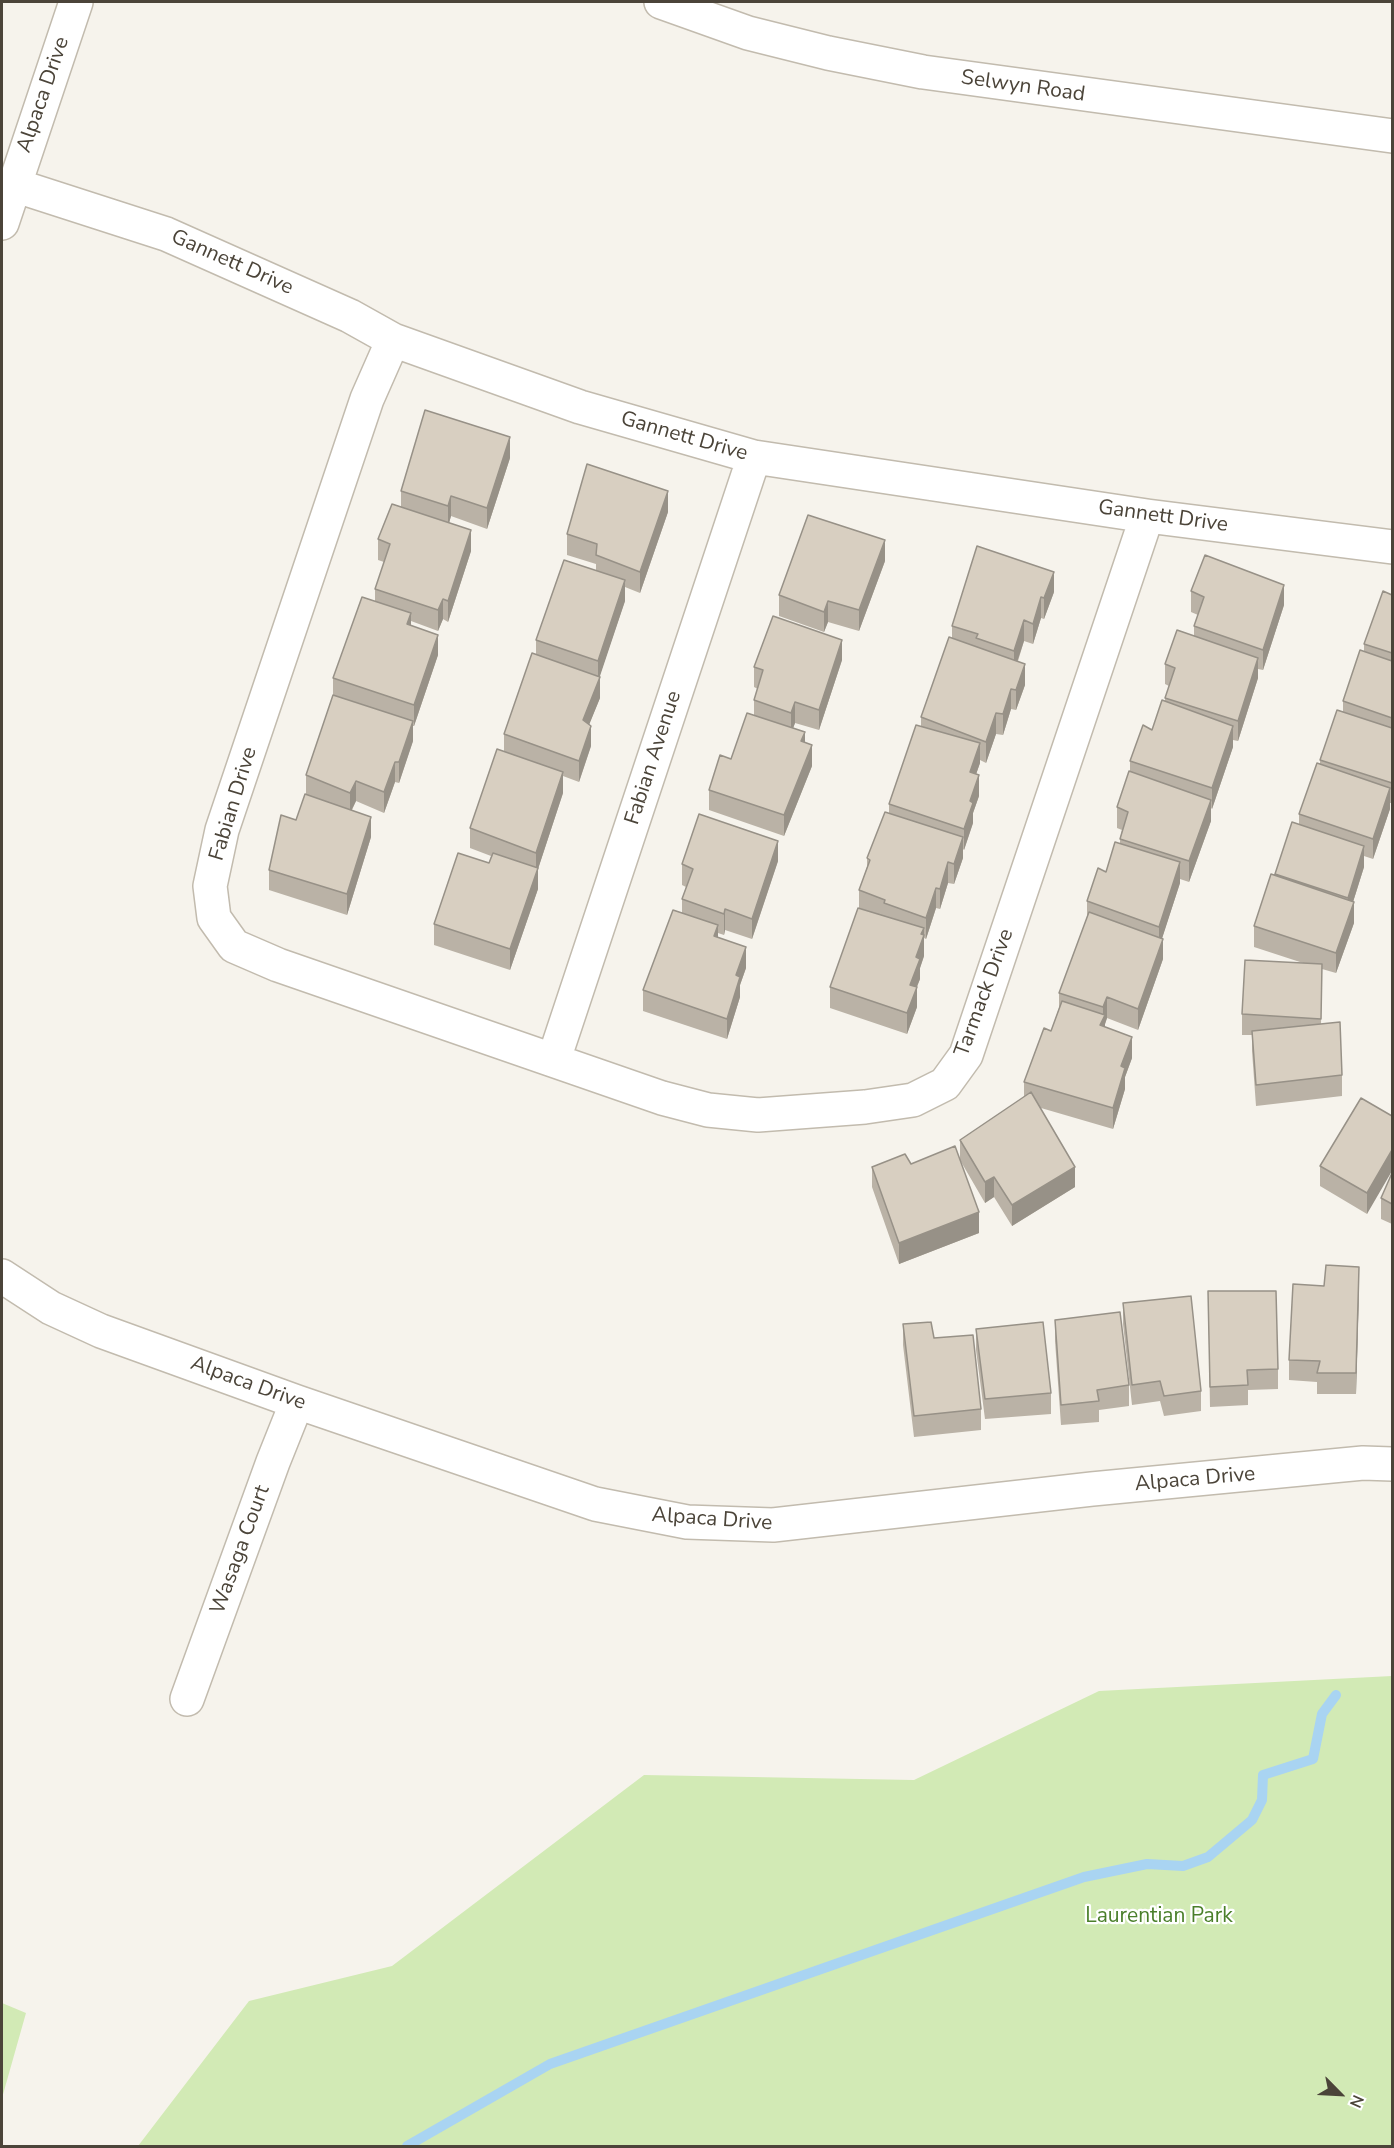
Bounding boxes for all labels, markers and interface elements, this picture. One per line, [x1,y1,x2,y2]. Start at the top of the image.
street label: Alpaca Drive [12,34,76,156]
street label: Selwyn Road [959,66,1087,108]
street label: Gannett Drive [167,225,297,301]
street label: Gannett Drive [618,407,750,467]
street label: Gannett Drive [1096,495,1230,539]
street label: Fabian Avenue [621,688,687,828]
street label: Fabian Drive [205,744,263,864]
street label: Tarmack Drive [950,926,1020,1060]
street label: Alpaca Drive [187,1351,309,1417]
street label: Alpaca Drive [1134,1462,1256,1498]
street label: Wasaga Court [206,1482,276,1618]
street label: Alpaca Drive [651,1503,773,1537]
park label: Laurentian Park [1085,1904,1233,1930]
north arrow [1310,2064,1370,2124]
text: N [1344,2091,1369,2111]

